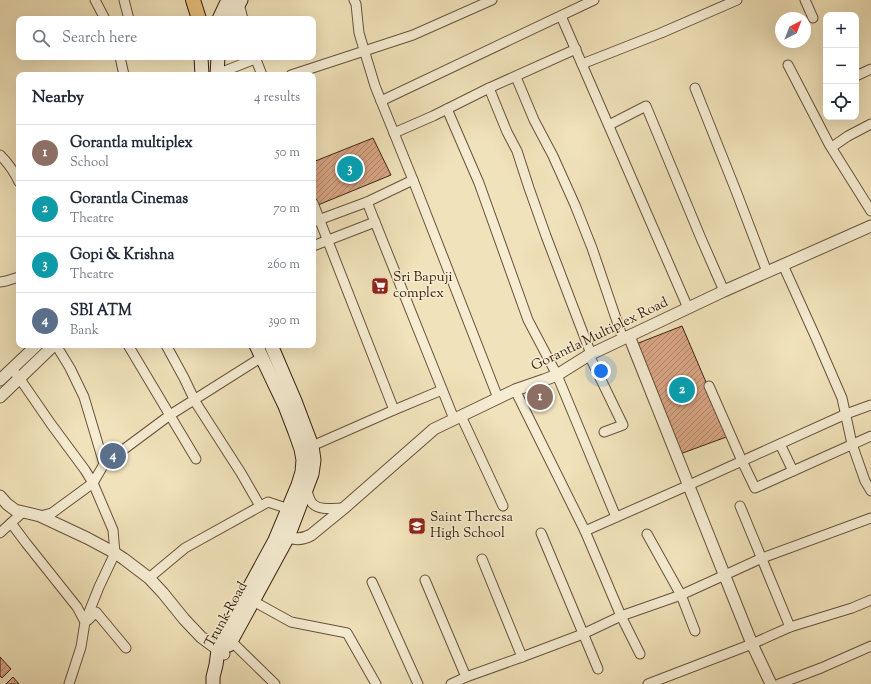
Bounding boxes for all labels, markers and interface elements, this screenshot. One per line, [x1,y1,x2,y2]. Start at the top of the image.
north arrow [775,12,811,48]
map controls [823,12,859,120]
button: + [823,12,859,48]
search box [16,16,316,60]
icon: search [30,27,52,49]
text: Search here [62,28,137,49]
button: − [823,48,859,84]
button: locate [823,84,859,120]
text: Nearby [32,86,84,110]
text: 4 results [254,89,300,107]
text: Gorantla multiplex [70,133,193,154]
text: 1 [43,144,47,162]
text: 50 m [275,144,300,162]
text: School [70,154,109,172]
pin: 3 [337,154,363,184]
text: Gorantla Cinemas [70,189,188,210]
text: 2 [42,200,48,218]
text: 70 m [273,200,300,218]
text: Theatre [70,210,114,228]
text: Gopi & Krishna [70,245,174,266]
text: 3 [42,256,48,274]
text: 260 m [267,256,300,274]
text: Theatre [70,266,114,284]
place label: Sri Bapuji complex [393,268,452,304]
supermarket icon: Sri Bapuji complex [370,276,390,296]
street label: Gorantla Multiplex Road [528,293,672,377]
text: SBI ATM [70,301,132,322]
text: 4 [42,312,48,330]
text: 390 m [268,312,300,330]
text: Bank [70,322,99,340]
your location [591,361,611,381]
pin: 2 [669,375,695,405]
pin: 1 [527,382,553,412]
pin: 4 [100,441,126,471]
place label: Saint Theresa High School [430,508,513,544]
school or university icon: Saint Theresa High School [407,516,427,536]
street label: Trunk Road [201,578,253,651]

